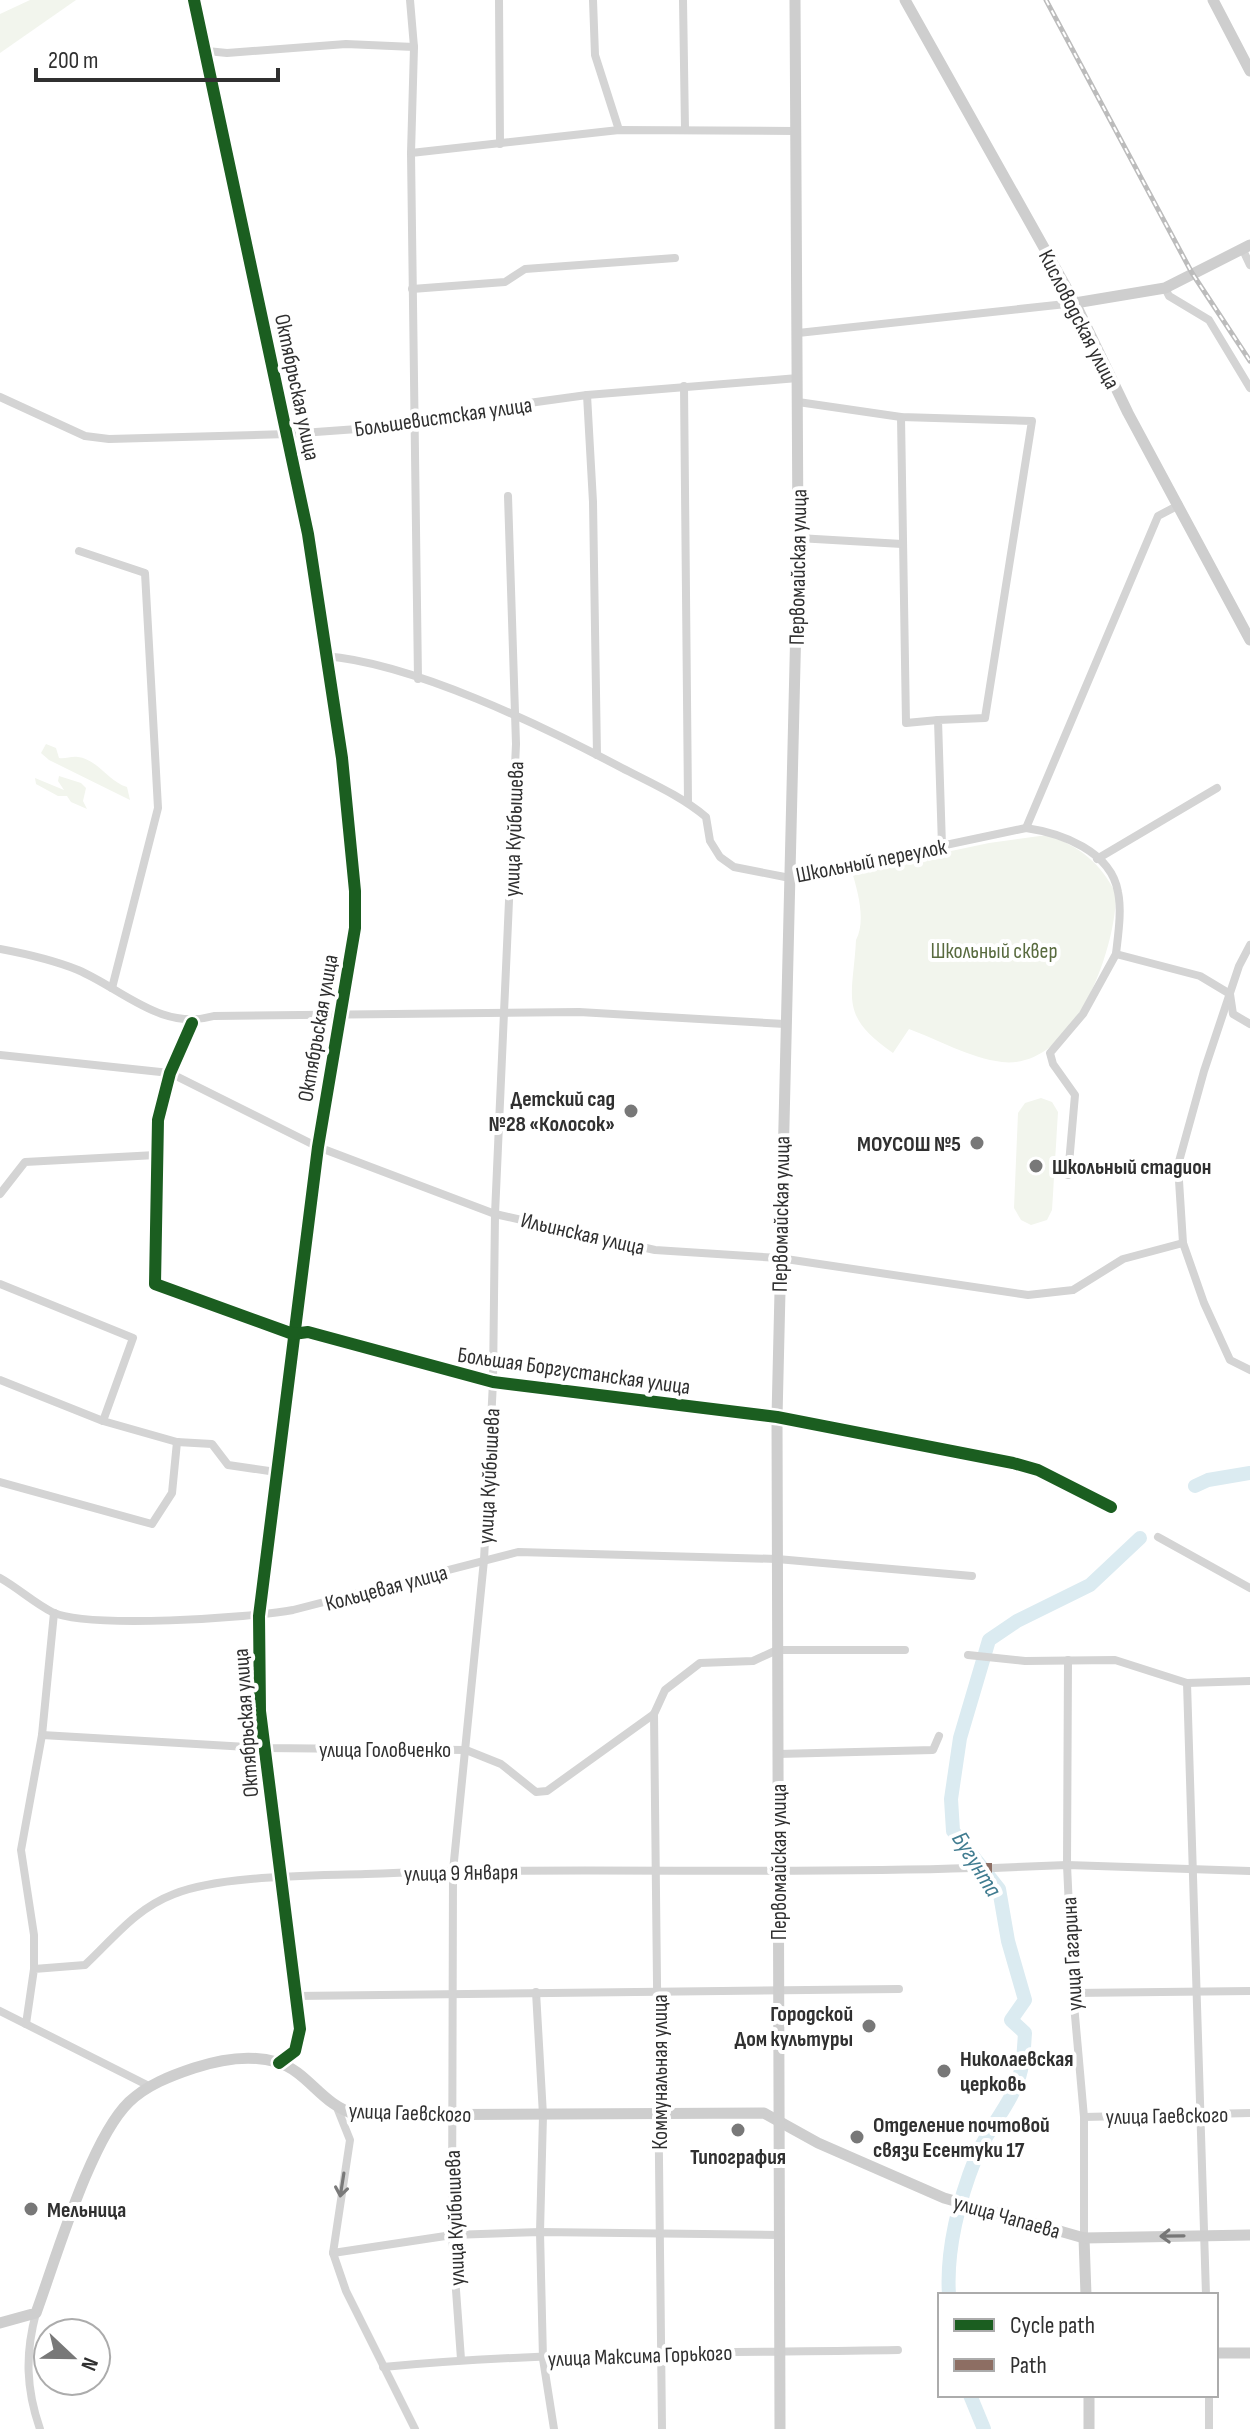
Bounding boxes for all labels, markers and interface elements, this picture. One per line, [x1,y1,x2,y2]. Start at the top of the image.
scale bar [36,32,278,82]
text: 200 m [48,46,99,75]
street label: Кисловодская улица [1032,246,1125,394]
street label: Октябрьская улица [268,312,325,463]
street label: Большевистская улица [353,392,534,443]
street label: Первомайская улица [784,489,813,645]
street label: улица Куйбышева [499,761,530,897]
street label: Школьный переулок [794,834,949,889]
park label: Школьный сквер [930,938,1058,965]
street label: Октябрьская улица [292,953,345,1104]
place label: Детский сад №28 «Колосок» [489,1086,615,1138]
marker: Детский сад №28 «Колосок» [622,1102,640,1120]
place label: МОУСОШ №5 [857,1131,961,1158]
marker: МОУСОШ №5 [968,1134,986,1152]
street label: Первомайская улица [767,1136,796,1292]
place label: Школьный стадион [1052,1154,1211,1181]
marker: Школьный стадион [1027,1157,1045,1175]
street label: Ильинская улица [518,1207,647,1262]
street label: Большая Боргустанская улица [456,1342,692,1401]
street label: улица Куйбышева [472,1408,507,1545]
street label: Кольцевая улица [322,1559,451,1618]
street label: Октябрьская улица [228,1648,265,1798]
street label: улица Головченко [319,1737,451,1764]
street label: Первомайская улица [766,1784,793,1940]
water label: Бугунта [945,1826,1008,1902]
street label: улица 9 Января [404,1859,518,1888]
street label: улица Гагарина [1056,1896,1089,2012]
street label: Коммунальная улица [647,1994,674,2150]
place label: Городской Дом культуры [735,2001,853,2053]
marker: Городской Дом культуры [860,2017,878,2035]
place label: Николаевская церковь [960,2046,1073,2098]
marker: Николаевская церковь [935,2062,953,2080]
street label: улица Гаевского [348,2098,472,2129]
street label: улица Гаевского [1105,2102,1229,2131]
place label: Отделение почтовой связи Есентуки 17 [873,2112,1050,2164]
marker: Типография [729,2121,747,2139]
marker: Отделение почтовой связи Есентуки 17 [848,2128,866,2146]
place label: Типография [690,2144,786,2171]
street label: улица Куйбышева [440,2150,471,2286]
one-way arrow [334,2172,349,2197]
street label: улица Чапаева [950,2189,1063,2246]
place label: Мельница [47,2197,126,2224]
marker: Мельница [22,2200,40,2218]
one-way arrow [1159,2229,1186,2244]
legend [938,2293,1218,2397]
text: Cycle path [1010,2311,1095,2340]
north arrow [32,2317,112,2397]
street label: улица Максима Горького [547,2340,733,2373]
text: Path [1010,2351,1047,2380]
text: N [74,2353,104,2374]

